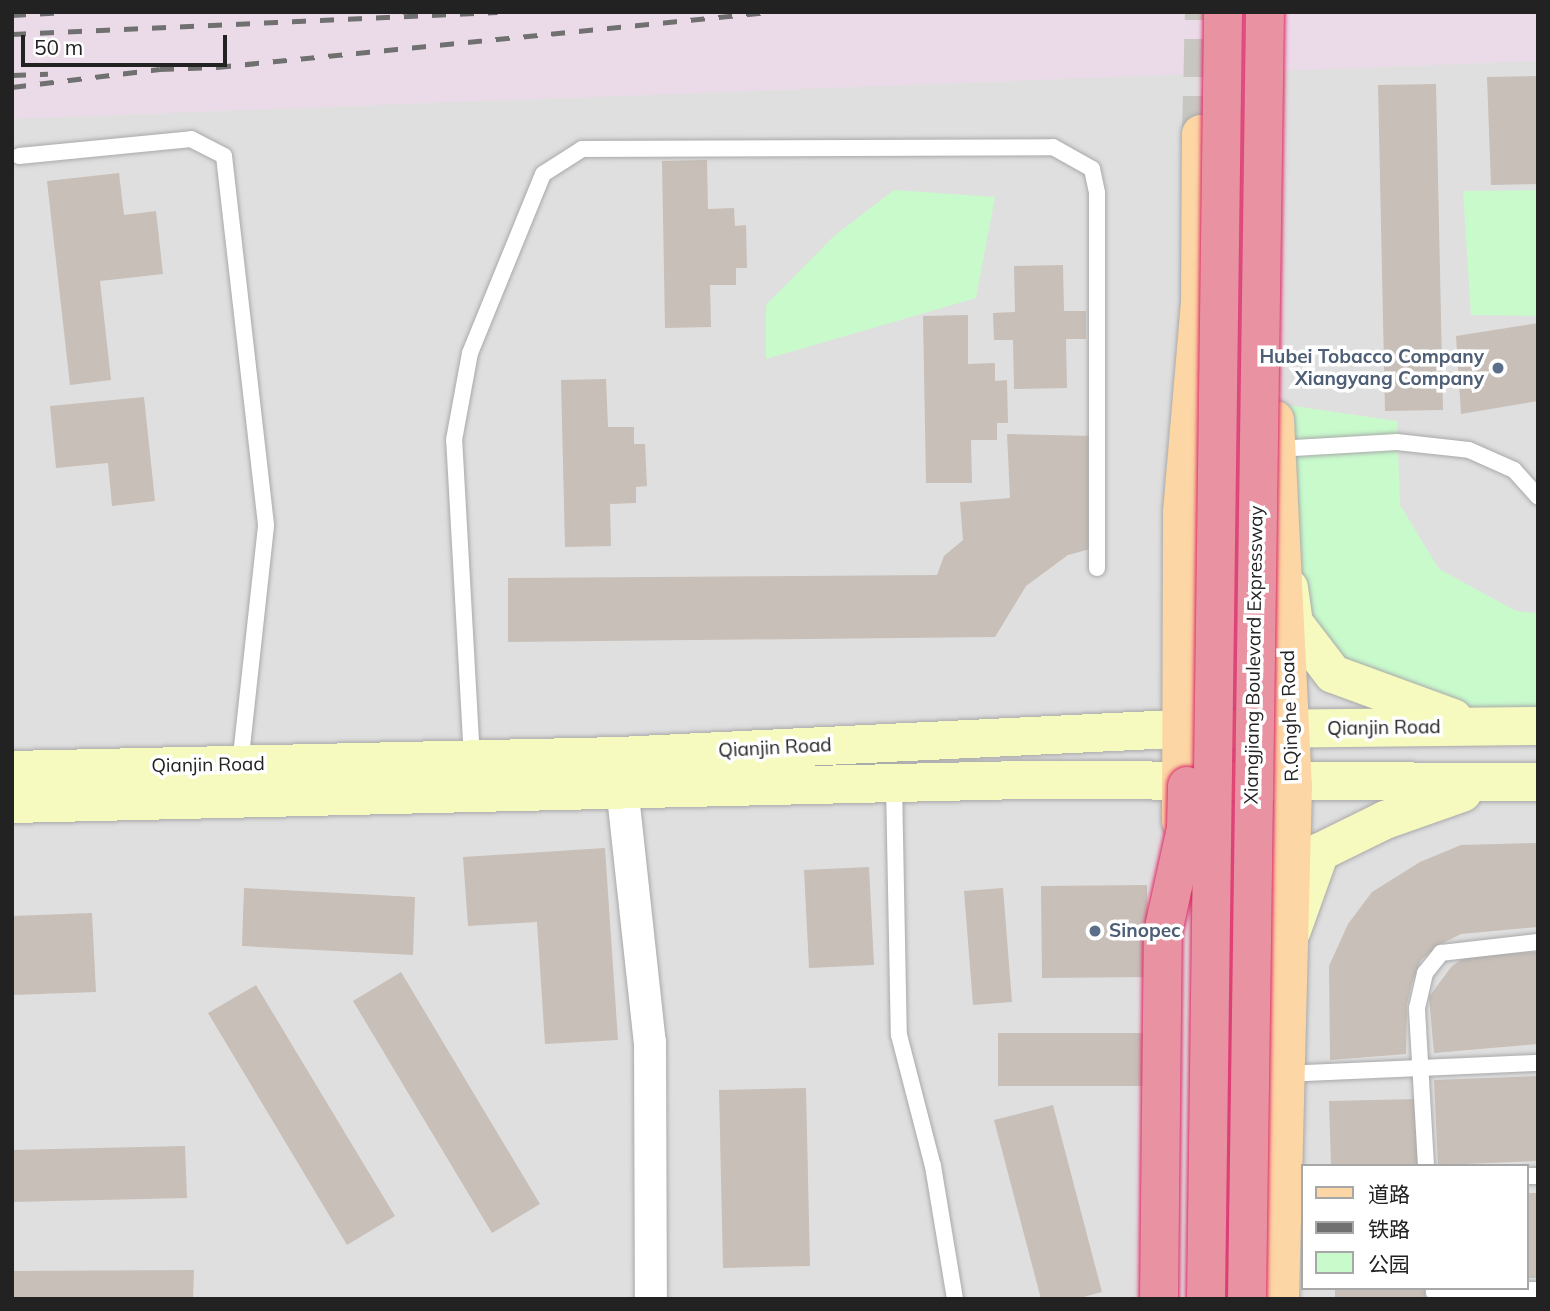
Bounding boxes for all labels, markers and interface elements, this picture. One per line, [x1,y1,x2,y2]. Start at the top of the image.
scale bar [24,21,231,65]
text: 50 m [34,34,83,60]
place label: Hubei Tobacco Company Xiangyang Company [1259,346,1484,390]
marker: Hubei Tobacco Company Xiangyang Company [1490,360,1506,376]
street label: Xiangjiang Boulevard Expressway [1240,505,1268,805]
street label: R.Qinghe Road [1276,650,1304,782]
street label: Qianjin Road [1327,716,1441,740]
street label: Qianjin Road [718,734,832,762]
street label: Qianjin Road [151,753,265,777]
place label: Sinopec [1109,920,1181,942]
marker: Sinopec [1087,923,1103,939]
legend [1302,1164,1529,1290]
text: 道路 [1368,1181,1410,1207]
text: 铁路 [1368,1216,1410,1242]
text: 公园 [1368,1251,1410,1277]

